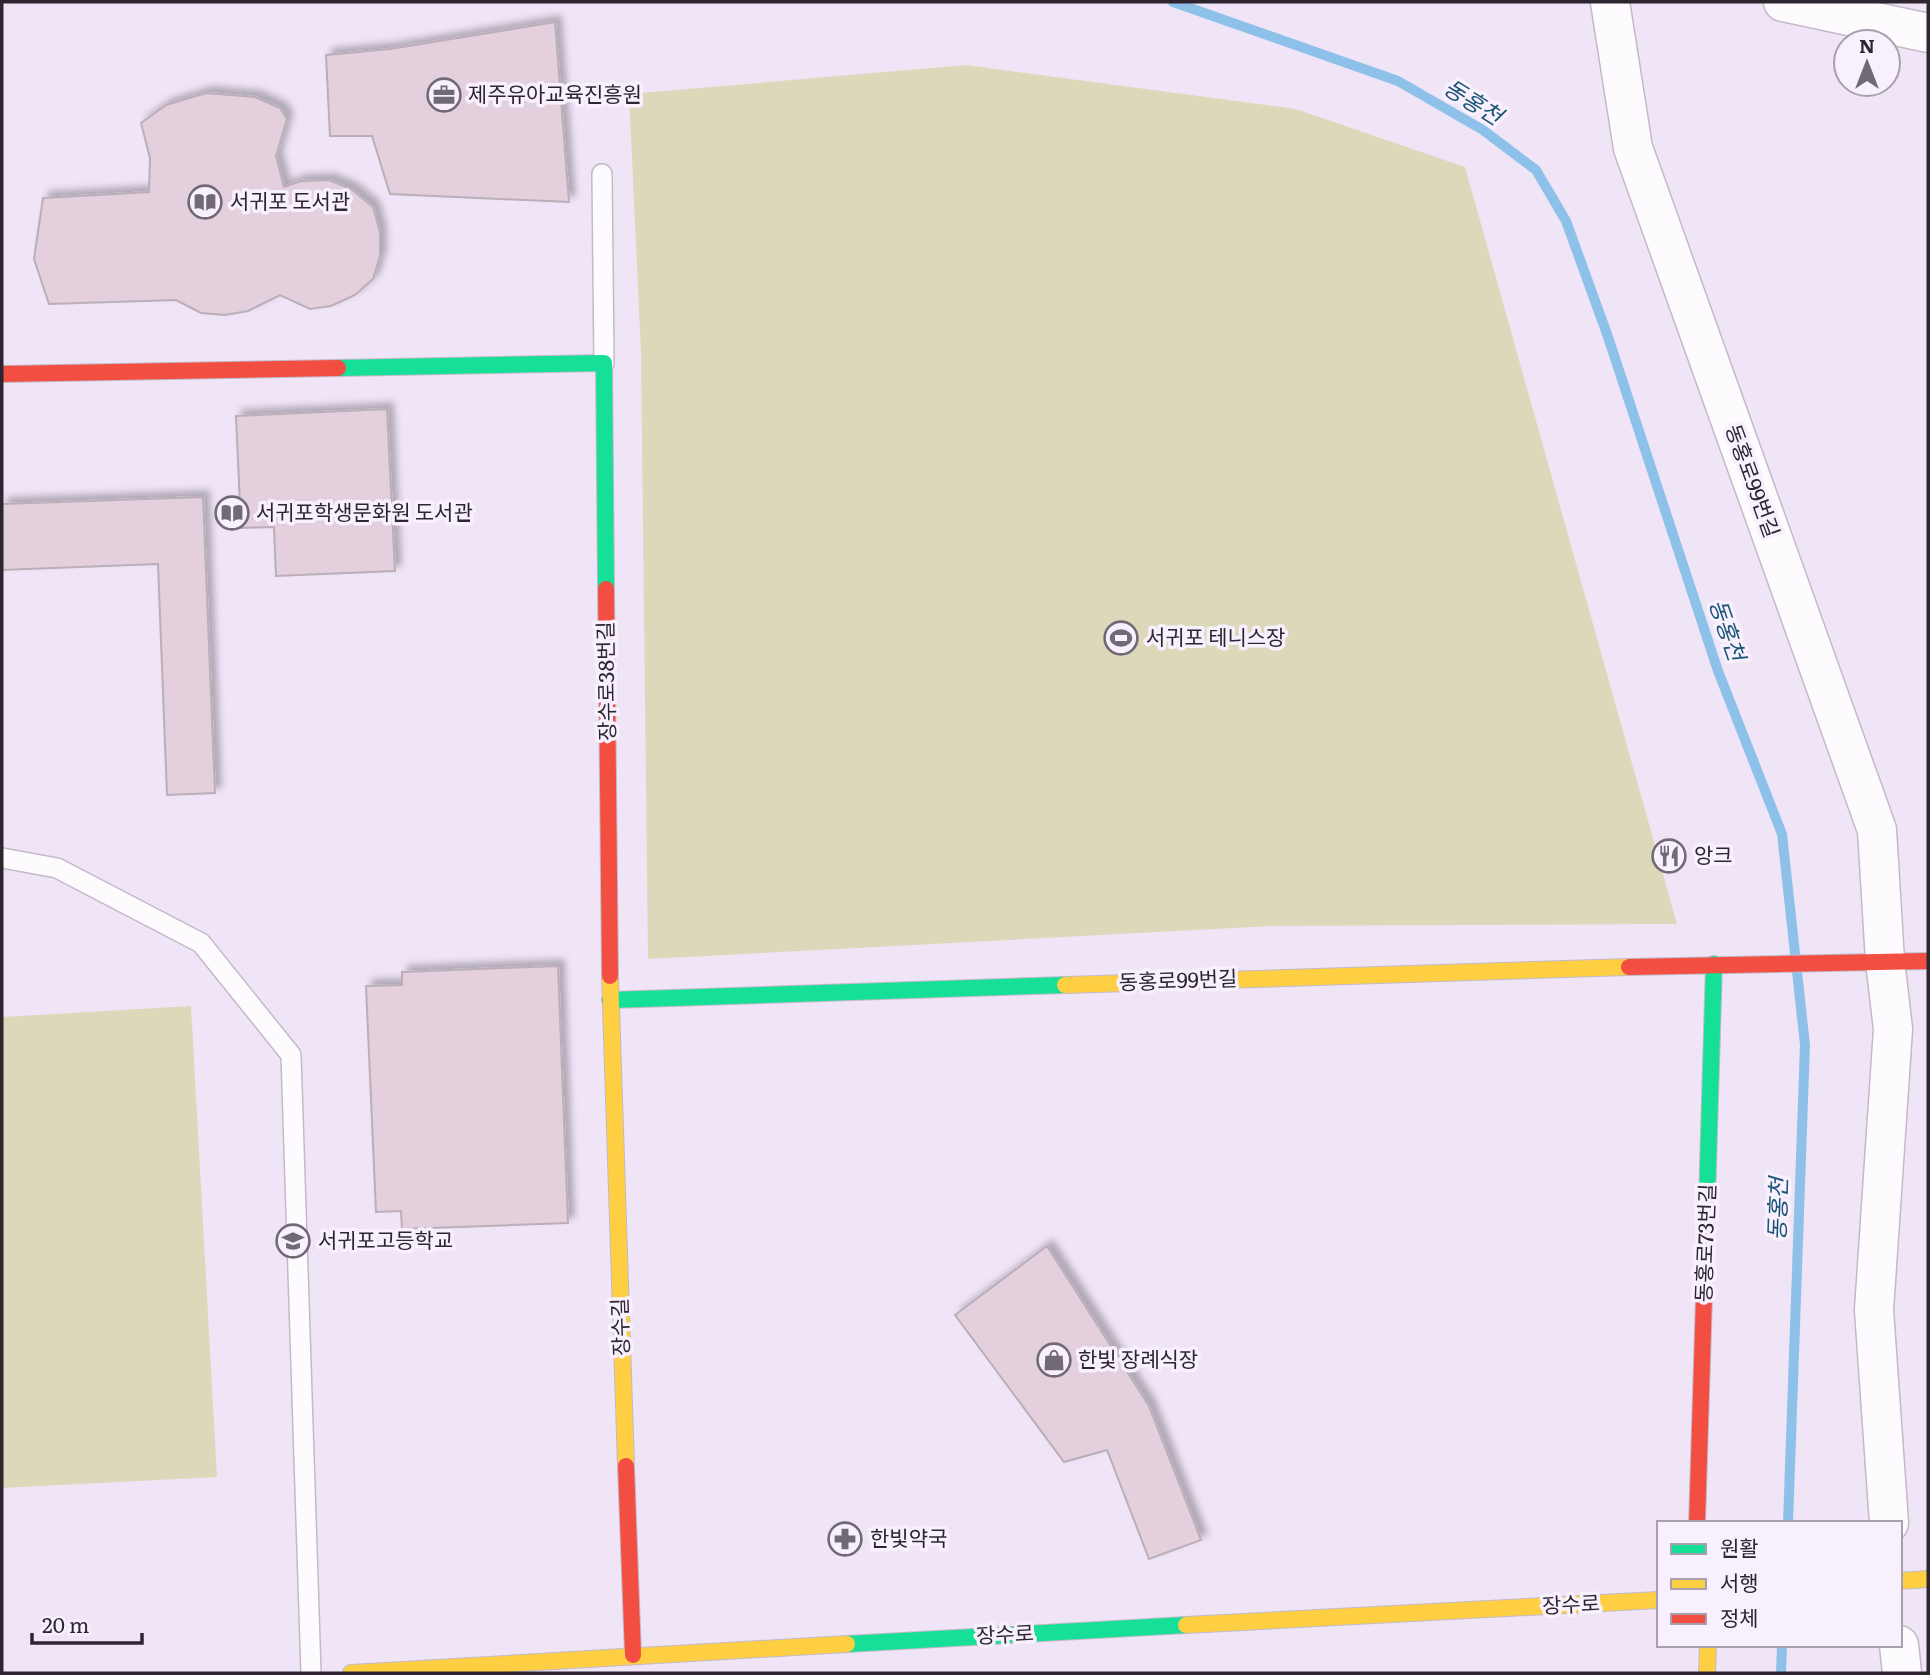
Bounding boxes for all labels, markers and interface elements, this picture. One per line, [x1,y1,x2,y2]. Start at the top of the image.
north arrow [1832,28,1902,98]
text: N [1859,31,1875,59]
water label: 동홍천 [1438,69,1512,133]
office icon: 제주유아교육진흥원 [425,76,463,114]
place label: 제주유아교육진흥원 [468,77,642,108]
library icon: 서귀포 도서관 [186,183,224,221]
place label: 서귀포 도서관 [230,184,350,215]
street label: 동홍로99번길 [1720,419,1789,541]
library icon: 서귀포학생문화원 도서관 [213,494,251,532]
place label: 서귀포학생문화원 도서관 [256,495,473,526]
water label: 동홍천 [1702,594,1756,668]
sports icon: 서귀포 테니스장 [1102,619,1140,657]
place label: 서귀포 테니스장 [1146,620,1285,651]
street label: 장수로38번길 [588,621,621,741]
restaurant icon: 앙크 [1650,837,1688,875]
place label: 앙크 [1694,838,1733,869]
street label: 동홍로99번길 [1118,961,1238,996]
water label: 동홍천 [1758,1174,1794,1241]
street label: 동홍로73번길 [1686,1183,1721,1303]
school or university icon: 서귀포고등학교 [274,1222,312,1260]
place label: 서귀포고등학교 [318,1223,453,1254]
street label: 장수길 [602,1298,635,1357]
shop icon: 한빛 장례식장 [1035,1341,1073,1379]
place label: 한빛 장례식장 [1078,1342,1198,1373]
pharmacy icon: 한빛약국 [826,1520,864,1558]
place label: 한빛약국 [870,1521,947,1552]
legend [1657,1521,1902,1647]
text: 원활 [1720,1531,1759,1562]
text: 서행 [1720,1566,1759,1597]
street label: 장수로 [1541,1586,1601,1619]
text: 정체 [1720,1601,1759,1632]
scale bar [32,1602,142,1646]
text: 20 m [42,1608,89,1639]
street label: 장수로 [975,1616,1035,1649]

